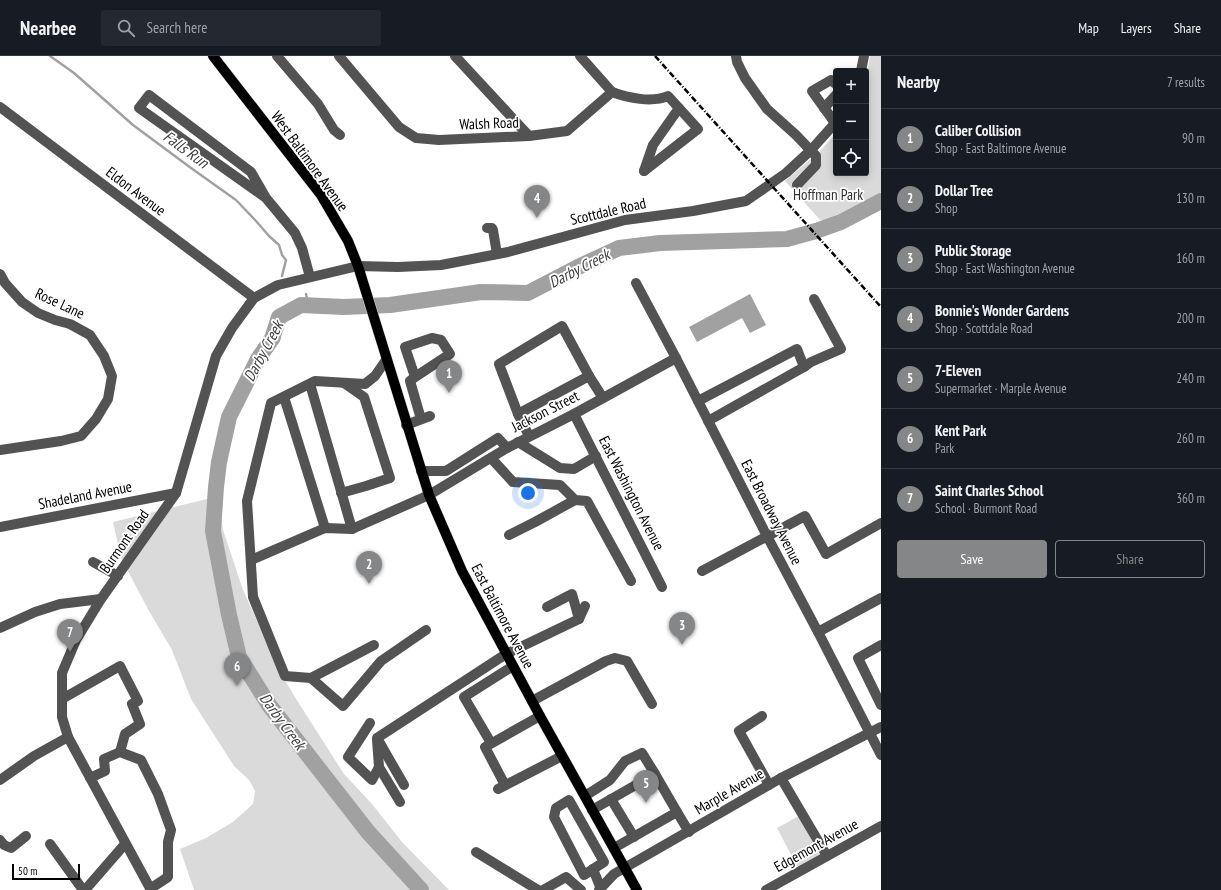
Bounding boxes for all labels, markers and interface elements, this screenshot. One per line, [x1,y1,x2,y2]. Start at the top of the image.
search box [101,10,381,46]
text: Nearbee [20,16,77,40]
icon: search [115,17,137,39]
text: Search here [147,18,207,37]
text: Map [1078,19,1099,37]
text: Layers [1121,19,1152,37]
text: Share [1174,19,1201,37]
map controls [833,68,869,176]
button: + [833,68,869,104]
text: Nearby [897,71,940,93]
text: 7 results [1167,74,1205,91]
button: − [833,104,869,140]
street label: West Baltimore Avenue [267,107,353,215]
street label: Walsh Road [459,112,519,134]
text: Caliber Collision [935,121,1021,140]
water label: Falls Run [160,126,213,173]
text: 1 [907,130,913,147]
text: 90 m [1182,130,1205,147]
button: locate [833,140,869,176]
text: Shop · East Baltimore Avenue [935,140,1066,157]
street label: Eldon Avenue [102,162,170,220]
text: Dollar Tree [935,181,993,200]
pin: 4 [524,185,550,218]
park label: Hoffman Park [793,185,863,204]
text: 2 [907,190,913,207]
text: 130 m [1176,190,1205,207]
street label: Scottdale Road [568,193,648,229]
text: Shop [935,200,958,217]
text: Public Storage [935,241,1011,260]
water label: Darby Creek [545,243,614,292]
text: 3 [907,250,913,267]
text: 160 m [1176,250,1205,267]
text: Shop · East Washington Avenue [935,260,1075,277]
street label: Rose Lane [32,283,88,323]
text: Bonnie's Wonder Gardens [935,301,1069,320]
text: 4 [907,310,913,327]
text: 200 m [1176,310,1205,327]
water label: Darby Creek [239,316,288,385]
text: Shop · Scottdale Road [935,320,1033,337]
pin: 1 [436,360,462,393]
text: 7-Eleven [935,361,981,380]
text: 5 [907,370,913,387]
text: 240 m [1176,370,1205,387]
text: Supermarket · Marple Avenue [935,380,1067,397]
street label: Jackson Street [507,386,582,437]
text: Kent Park [935,421,986,440]
text: 6 [907,430,913,447]
text: 260 m [1176,430,1205,447]
street label: East Washington Avenue [595,433,669,553]
text: Park [935,440,954,457]
street label: East Broadway Avenue [737,456,807,568]
street label: Shadeland Avenue [37,477,133,513]
text: Saint Charles School [935,481,1043,500]
your location [518,483,538,503]
text: 7 [907,490,913,507]
text: 360 m [1176,490,1205,507]
text: School · Burmont Road [935,500,1037,517]
street label: Burmont Road [95,505,153,577]
button: Save [897,540,1047,578]
button: Share [1055,540,1205,578]
pin: 2 [356,551,382,584]
street label: East Baltimore Avenue [467,560,539,672]
pin: 3 [669,612,695,645]
pin: 7 [57,619,83,652]
pin: 6 [224,653,250,686]
water label: Darby Creek [256,689,311,755]
street label: Marple Avenue [691,764,767,818]
pin: 5 [633,770,659,803]
street label: Edgemont Avenue [771,814,861,876]
scale bar [12,862,80,881]
text: 50 m [18,864,37,878]

